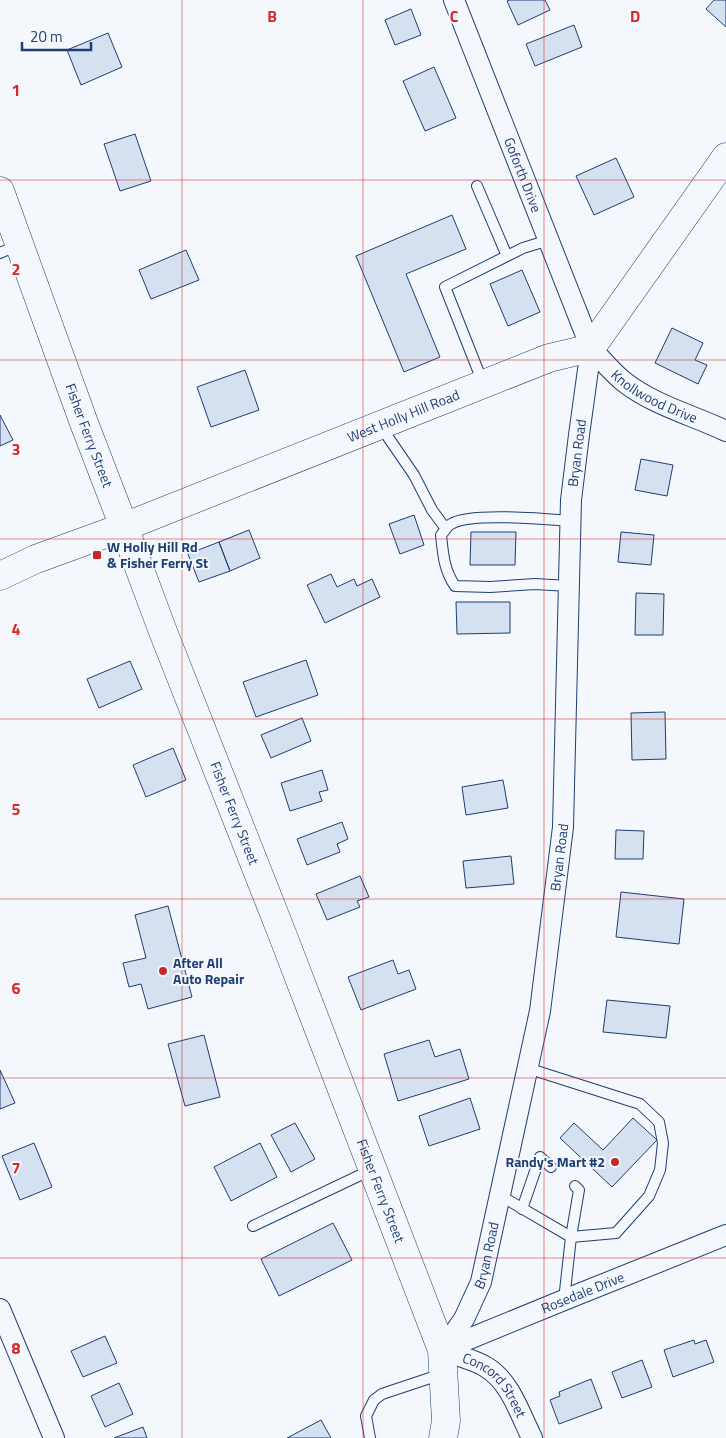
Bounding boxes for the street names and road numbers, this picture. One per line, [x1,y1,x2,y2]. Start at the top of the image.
street label: Goforth Drive [499,134,548,215]
street label: Knollwood Drive [607,364,701,428]
street label: Fisher Ferry Street [60,380,119,490]
street label: West Holly Hill Road [344,384,462,447]
street label: Bryan Road [562,418,591,488]
street label: Fisher Ferry Street [205,758,265,868]
street label: Bryan Road [544,822,573,892]
street label: Fisher Ferry Street [352,1136,411,1246]
street label: Bryan Road [468,1220,504,1292]
street label: Rosedale Drive [538,1266,627,1318]
street label: Concord Street [460,1347,532,1421]

